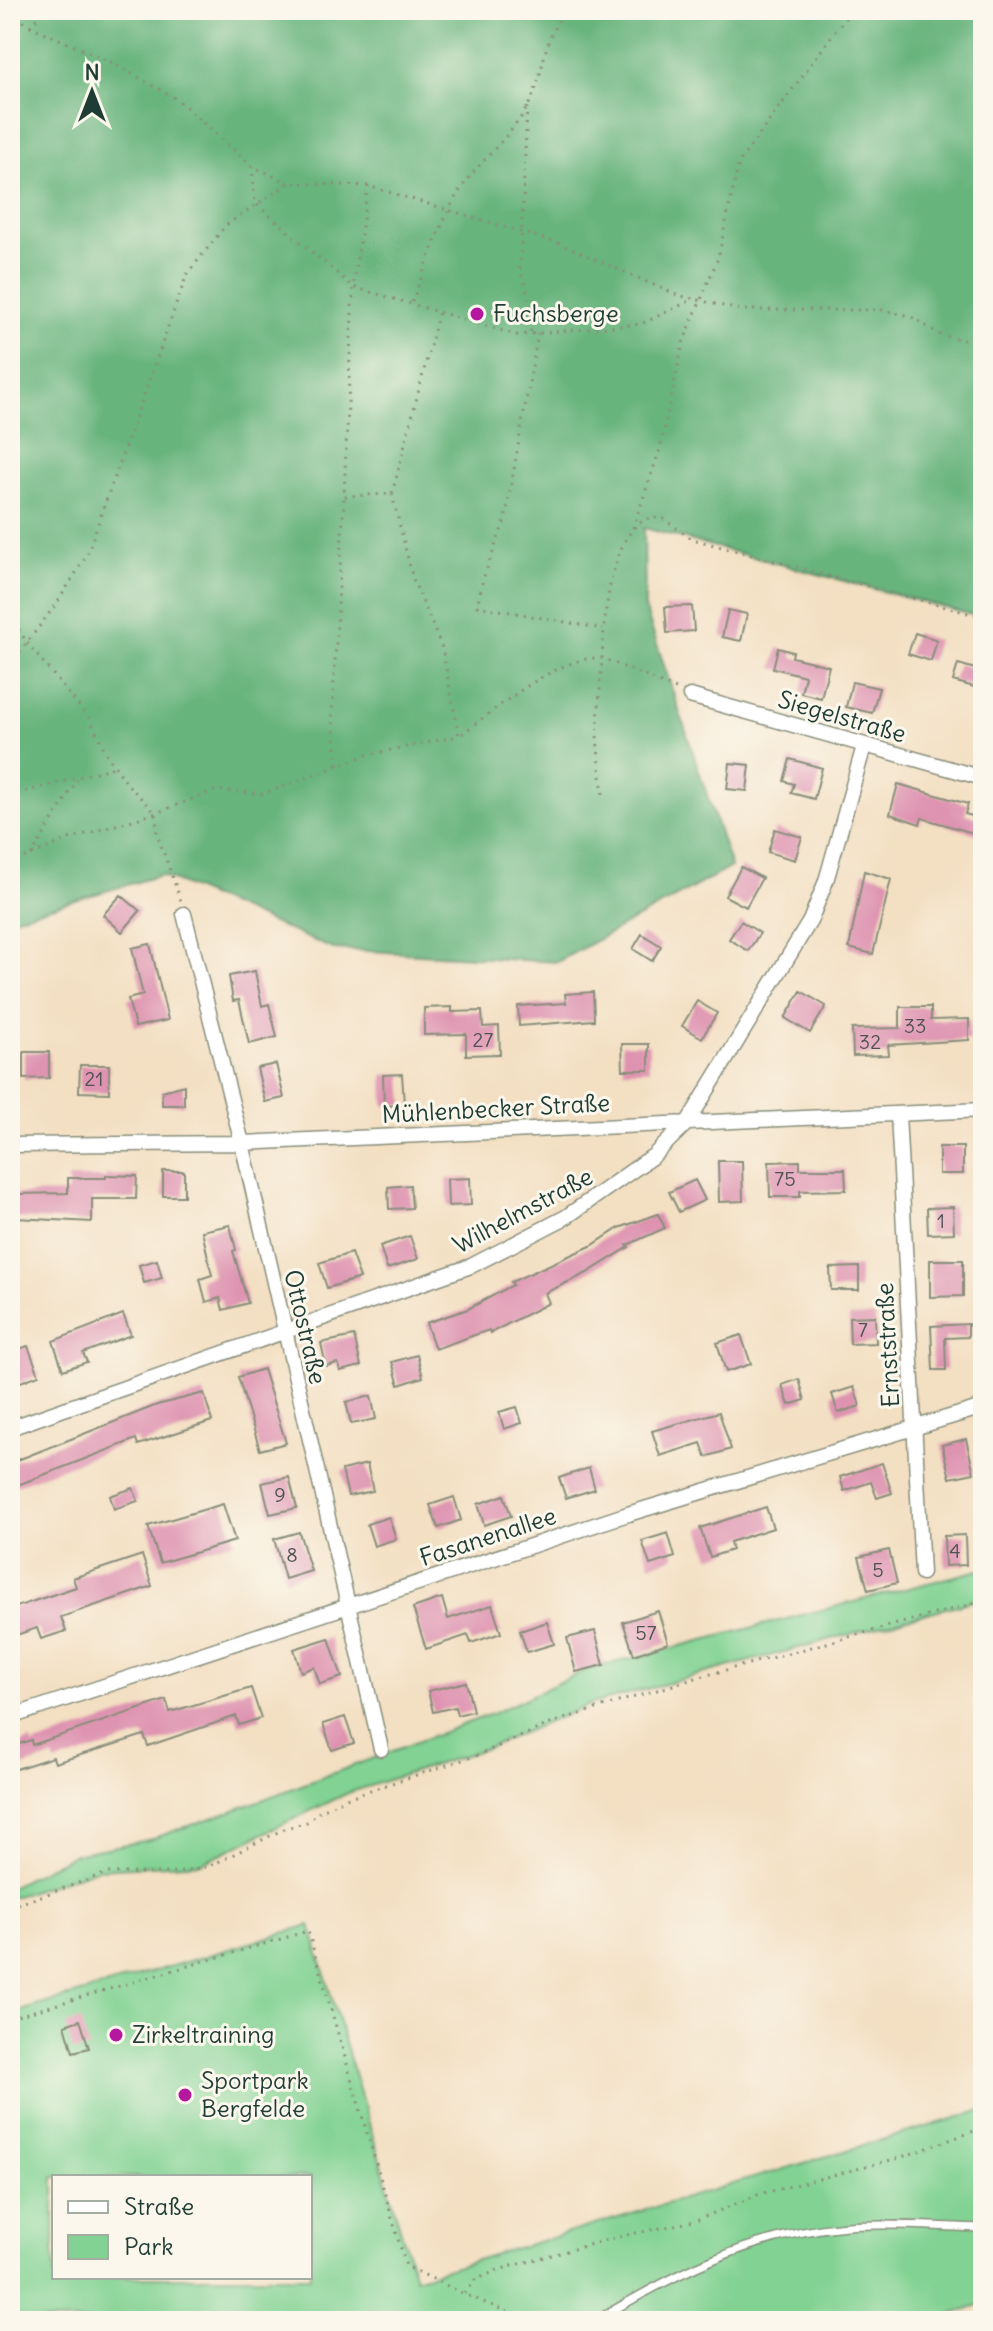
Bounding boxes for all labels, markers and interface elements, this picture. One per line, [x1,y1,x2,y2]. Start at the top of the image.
north arrow [52,52,132,132]
text: N [84,58,100,86]
place label: Fuchsberge [493,298,619,328]
marker: Fuchsberge [468,305,486,323]
street label: Siegelstraße [775,683,910,749]
house number: 33 [904,1013,926,1038]
house number: 27 [473,1027,494,1052]
house number: 32 [859,1029,881,1054]
house number: 21 [85,1066,103,1091]
street label: Mühlenbecker Straße [381,1087,611,1129]
street label: Wilhelmstraße [447,1161,598,1260]
house number: 75 [774,1166,796,1191]
house number: 1 [937,1208,945,1233]
street label: Ottostraße [278,1267,334,1387]
street label: Ernststraße [869,1282,905,1408]
house number: 7 [858,1317,868,1342]
house number: 9 [274,1482,286,1507]
street label: Fasanenallee [416,1500,560,1572]
house number: 4 [949,1538,961,1563]
house number: 8 [286,1542,298,1567]
house number: 5 [872,1557,884,1582]
house number: 57 [635,1620,657,1645]
place label: Zirkeltraining [132,2019,274,2049]
marker: Zirkeltraining [107,2026,125,2044]
place label: Sportpark Bergfelde [201,2065,309,2123]
marker: Sportpark Bergfelde [176,2086,194,2104]
legend [52,2175,312,2279]
text: Straße [124,2191,194,2221]
text: Park [124,2231,174,2261]

